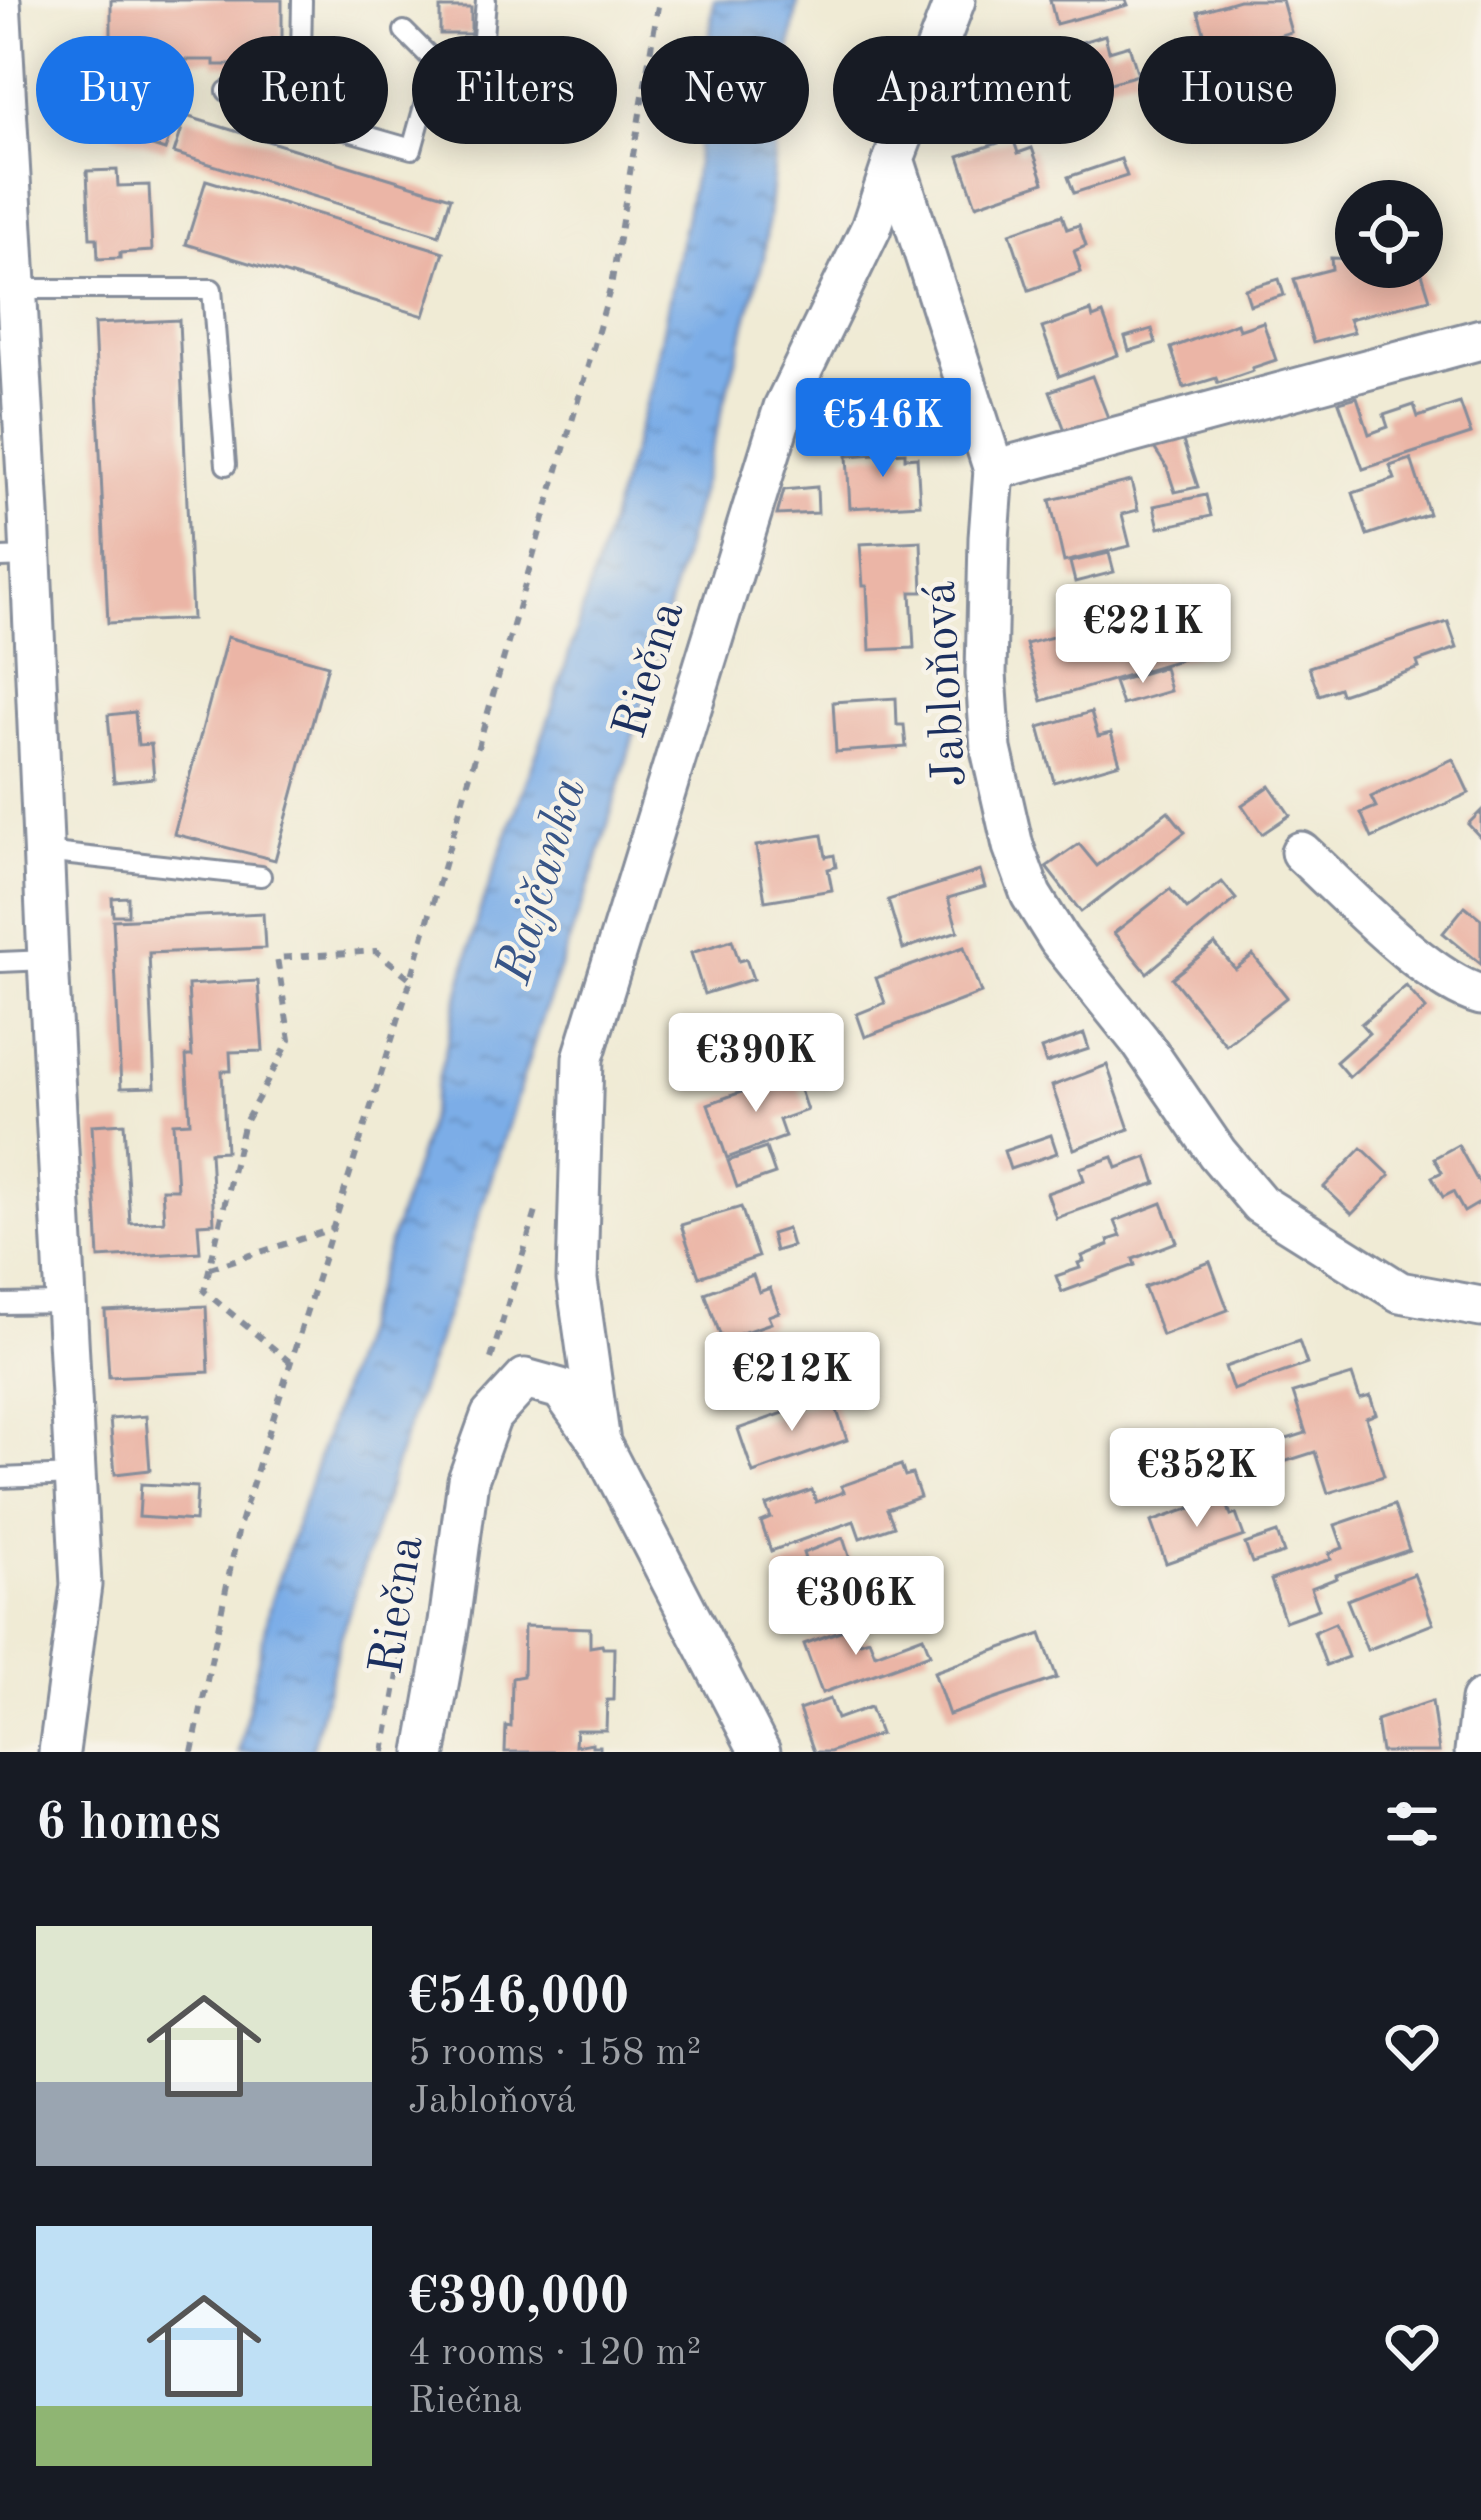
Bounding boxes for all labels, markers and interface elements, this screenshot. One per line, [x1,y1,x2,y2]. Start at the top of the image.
chip: Buy [36,36,194,144]
chip: Rent [218,36,388,144]
chip: Filters [412,36,617,144]
chip: New [641,36,809,144]
chip: Apartment [833,36,1114,144]
chip: House [1138,36,1336,144]
map controls [1335,180,1443,288]
button: locate [1335,180,1443,288]
pin: €546K [799,378,967,480]
text: €546K [823,397,943,436]
street label: Jabloňová [917,580,975,788]
pin: €221K [1059,584,1227,686]
street label: Riečna [607,596,693,744]
text: €221K [1083,603,1203,642]
water label: Rajčanka [489,772,598,991]
pin: €390K [672,1013,840,1115]
text: €390K [696,1032,816,1071]
pin: €212K [708,1332,876,1434]
text: €212K [732,1351,852,1390]
pin: €352K [1113,1428,1281,1530]
text: €352K [1137,1447,1257,1486]
street label: Riečna [363,1532,433,1678]
pin: €306K [772,1556,940,1658]
text: €306K [796,1575,916,1614]
icon: filters [1379,1791,1445,1857]
text: 6 homes [36,1799,221,1850]
text: €546,000 [408,1973,629,2024]
icon: home [132,1974,276,2118]
icon: heart [1379,2013,1445,2079]
text: 5 rooms · 158 m² [408,2034,701,2073]
text: Jabloňová [408,2082,576,2121]
text: €390,000 [408,2273,629,2324]
icon: home [132,2274,276,2418]
icon: heart [1379,2313,1445,2379]
text: 4 rooms · 120 m² [408,2334,701,2373]
text: Riečna [408,2382,522,2421]

